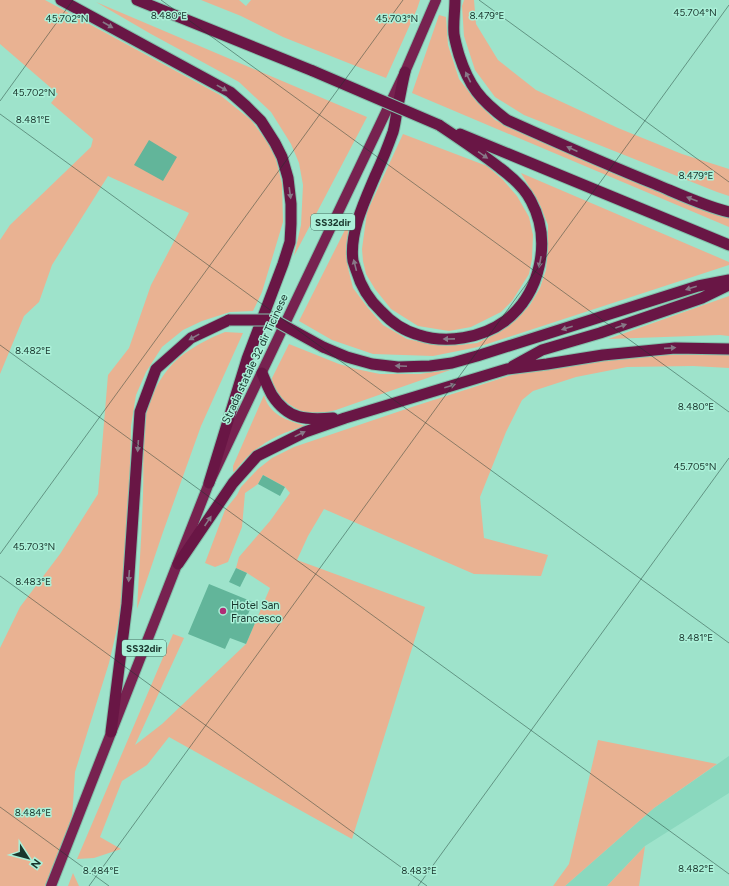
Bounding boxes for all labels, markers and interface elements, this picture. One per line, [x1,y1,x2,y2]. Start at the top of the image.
text: 45.704°N [673,6,717,19]
text: 8.480°E [151,9,187,22]
text: 8.479°E [469,9,505,22]
text: 45.702°N [46,12,88,25]
text: 45.703°N [376,12,418,25]
one-way arrow [102,22,114,29]
one-way arrow [465,71,471,83]
one-way arrow [216,84,228,91]
text: 45.702°N [13,86,55,99]
text: 8.481°E [16,113,50,126]
one-way arrow [567,146,578,152]
one-way arrow [478,151,488,159]
text: 8.479°E [678,169,714,182]
one-way arrow [287,187,293,199]
one-way arrow [686,196,698,202]
road number: SS32dir [311,214,355,230]
one-way arrow [537,256,543,268]
one-way arrow [352,259,358,271]
one-way arrow [685,286,697,292]
street label: Strada statale 32 dir Ticinese [219,292,291,426]
one-way arrow [616,322,628,328]
one-way arrow [561,325,573,331]
one-way arrow [188,334,200,341]
one-way arrow [442,336,455,342]
text: 8.482°E [15,344,51,357]
one-way arrow [664,345,676,352]
one-way arrow [395,363,407,370]
one-way arrow [444,383,456,389]
text: 8.480°E [678,400,714,413]
one-way arrow [295,431,306,437]
one-way arrow [134,440,141,452]
text: 45.705°N [674,460,717,473]
one-way arrow [204,515,212,526]
text: 45.703°N [13,540,55,553]
one-way arrow [126,570,133,582]
text: 8.483°E [15,575,51,588]
place label: Hotel San Francesco [231,599,282,625]
marker: Hotel San Francesco [218,606,228,616]
text: 8.481°E [679,631,713,644]
road number: SS32dir [122,640,166,656]
text: 8.484°E [15,806,51,819]
north arrow [8,838,48,878]
text: N [28,856,43,871]
text: 8.482°E [678,862,714,875]
text: 8.484°E [83,864,119,877]
text: 8.483°E [401,864,437,877]

